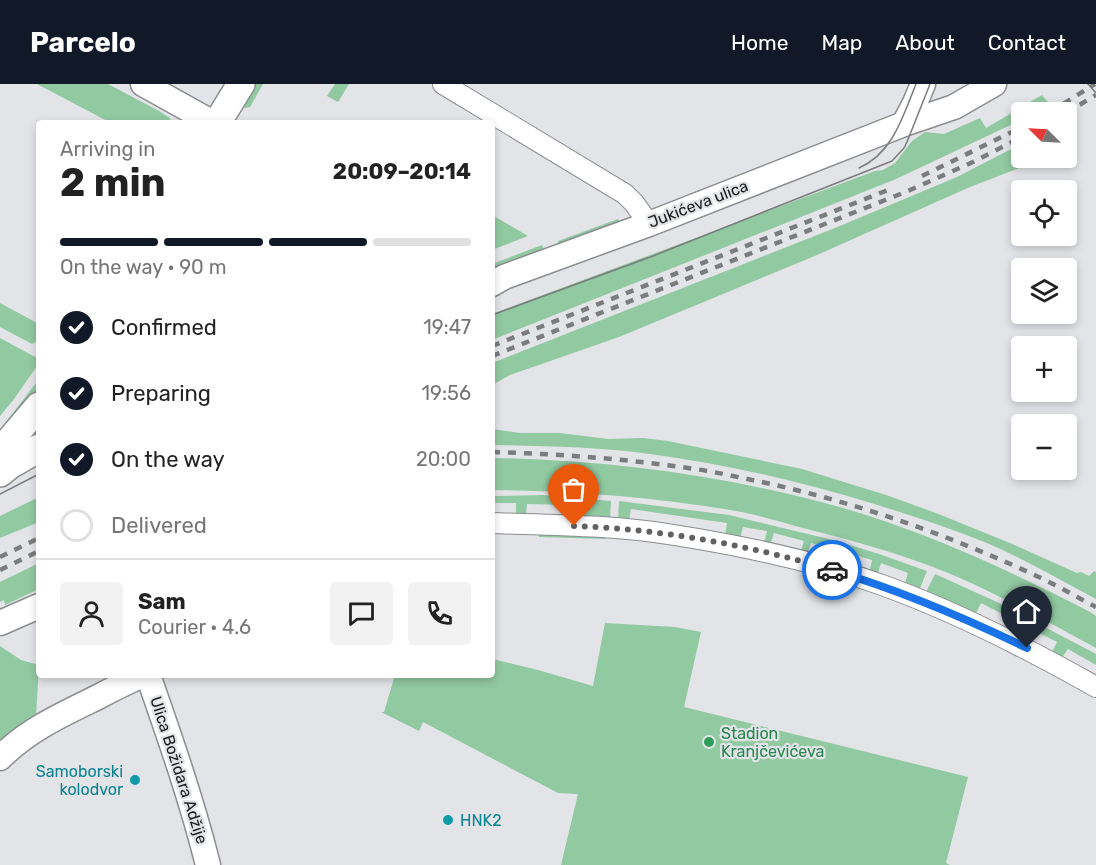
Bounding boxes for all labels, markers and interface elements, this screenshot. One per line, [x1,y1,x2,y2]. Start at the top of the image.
text: Parcelo [30,26,136,59]
text: Home [731,30,788,55]
text: Map [821,30,862,55]
text: About [895,30,955,55]
text: Contact [988,30,1066,55]
north arrow [1011,102,1077,168]
map controls [1011,102,1077,480]
text: Arriving in [60,137,155,161]
text: 20:09–20:14 [333,158,471,185]
text: 2 min [60,160,166,206]
street label: Jukićeva ulica [645,176,751,232]
button: locate [1011,180,1077,246]
text: On the way · 90 m [60,255,226,279]
button: layers [1011,258,1077,324]
icon: check [60,311,93,344]
text: Confirmed [111,314,217,341]
text: 19:47 [423,315,471,339]
button: + [1011,336,1077,402]
icon: check [60,377,93,410]
text: Preparing [111,380,211,407]
text: 19:56 [422,381,471,405]
button: − [1011,414,1077,480]
icon: check [60,443,93,476]
text: On the way [111,446,225,473]
text: 20:00 [416,447,471,471]
pin [548,464,599,526]
icon: bag [557,473,590,506]
text: Delivered [111,512,207,539]
courier [802,540,862,600]
icon: car [816,554,849,587]
button: person [60,582,123,645]
button: chat [330,582,393,645]
button: phone [408,582,471,645]
pin [1001,586,1052,648]
text: Sam [138,588,186,615]
icon: home [1010,595,1043,628]
text: Courier · 4.6 [138,615,251,639]
street label: Ulica Božidara Adžije [146,694,212,846]
place label: Stadion Kranjčevićeva [721,724,824,761]
marker: Stadion Kranjčevićeva [702,735,716,749]
place label: Samoborski kolodvor [36,762,123,799]
marker: Samoborski kolodvor [128,773,142,787]
place label: HNK2 [460,811,502,830]
marker: HNK2 [441,813,455,827]

